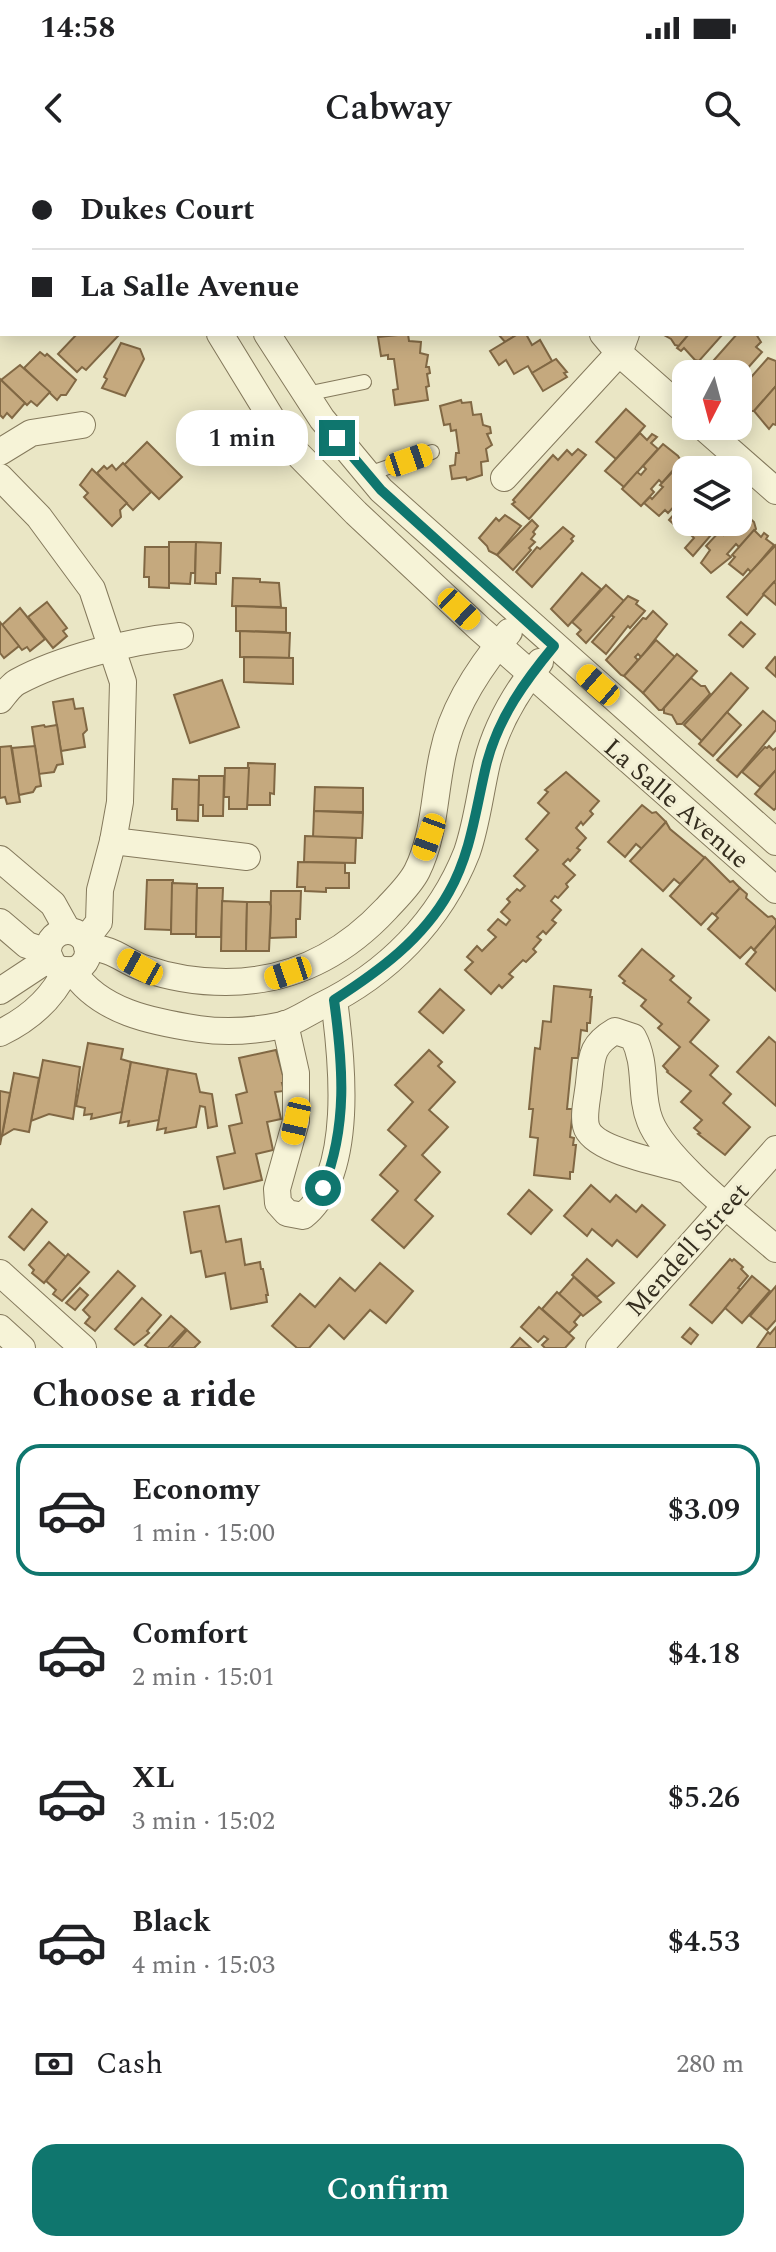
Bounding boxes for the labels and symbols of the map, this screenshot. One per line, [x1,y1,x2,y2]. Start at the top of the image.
north arrow [672,360,752,440]
callout: 1 min [177,410,309,466]
route end [319,420,355,456]
car [382,441,436,479]
car [433,584,485,634]
car [572,660,624,710]
street label: La Salle Avenue [594,729,758,879]
car [410,810,448,864]
car [113,945,167,989]
car [261,954,315,992]
car [279,1095,313,1147]
route start [305,1170,341,1206]
street label: Mendell Street [616,1173,759,1326]

